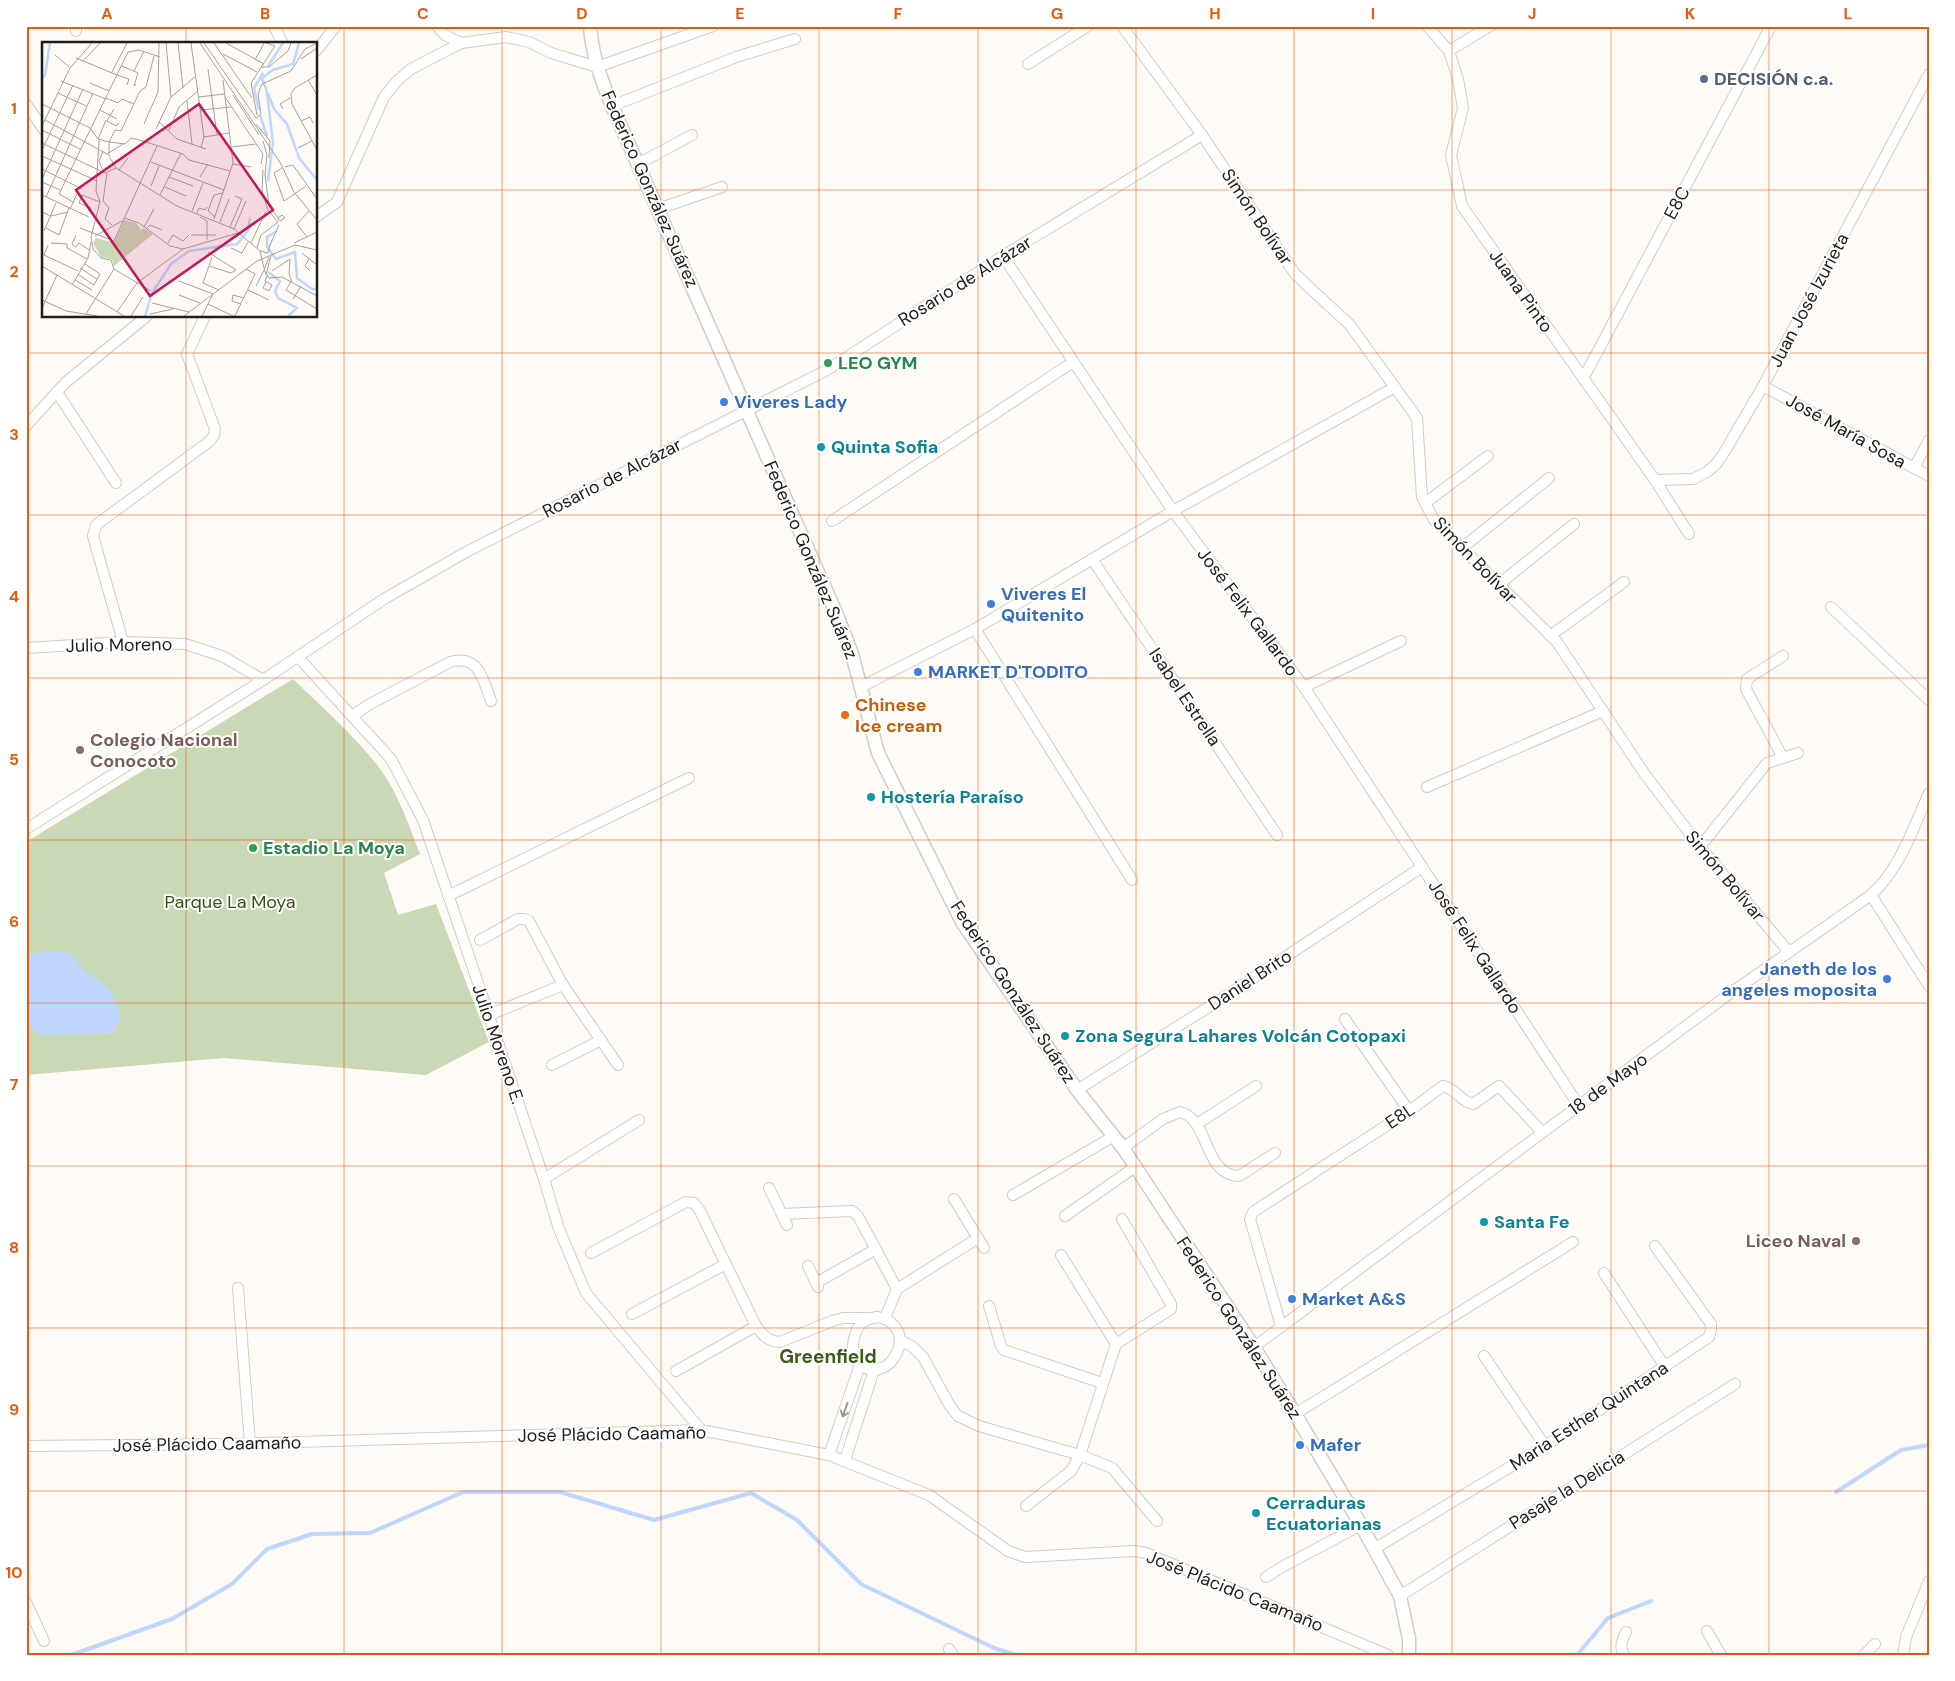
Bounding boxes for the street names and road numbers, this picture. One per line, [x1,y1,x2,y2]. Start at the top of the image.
street label: Federico González Suárez [596,87,704,291]
street label: Simón Bolívar [1216,164,1298,270]
street label: E8C [1658,182,1696,224]
street label: Juan José Izurieta [1764,229,1854,371]
street label: Rosario de Alcázar [894,230,1037,332]
street label: Juana Pinto [1483,245,1559,337]
street label: José María Sosa [1782,388,1910,474]
street label: Rosario de Alcázar [538,432,686,523]
street label: Federico González Suárez [758,457,864,663]
street label: Simón Bolívar [1428,512,1523,609]
street label: José Felix Gallardo [1192,543,1304,681]
street label: Julio Moreno [66,632,172,658]
street label: Isabel Estrella [1143,643,1227,751]
street label: Simón Bolívar [1680,826,1770,927]
street label: José Felix Gallardo [1423,876,1527,1018]
street label: Federico González Suárez [945,896,1081,1088]
street label: Daniel Brito [1204,944,1296,1016]
street label: Julio Moreno E. [466,981,530,1107]
street label: 18 de Mayo [1564,1047,1652,1121]
street label: E8L [1381,1097,1419,1135]
street label: Federico González Suárez [1171,1232,1307,1424]
street label: Maria Esther Quintana [1505,1356,1673,1476]
street label: José Plácido Caamaño [517,1420,707,1448]
street label: José Plácido Caamaño [112,1430,302,1458]
street label: Pasaje la Delicia [1505,1445,1629,1535]
street label: José Plácido Caamaño [1143,1545,1327,1637]

